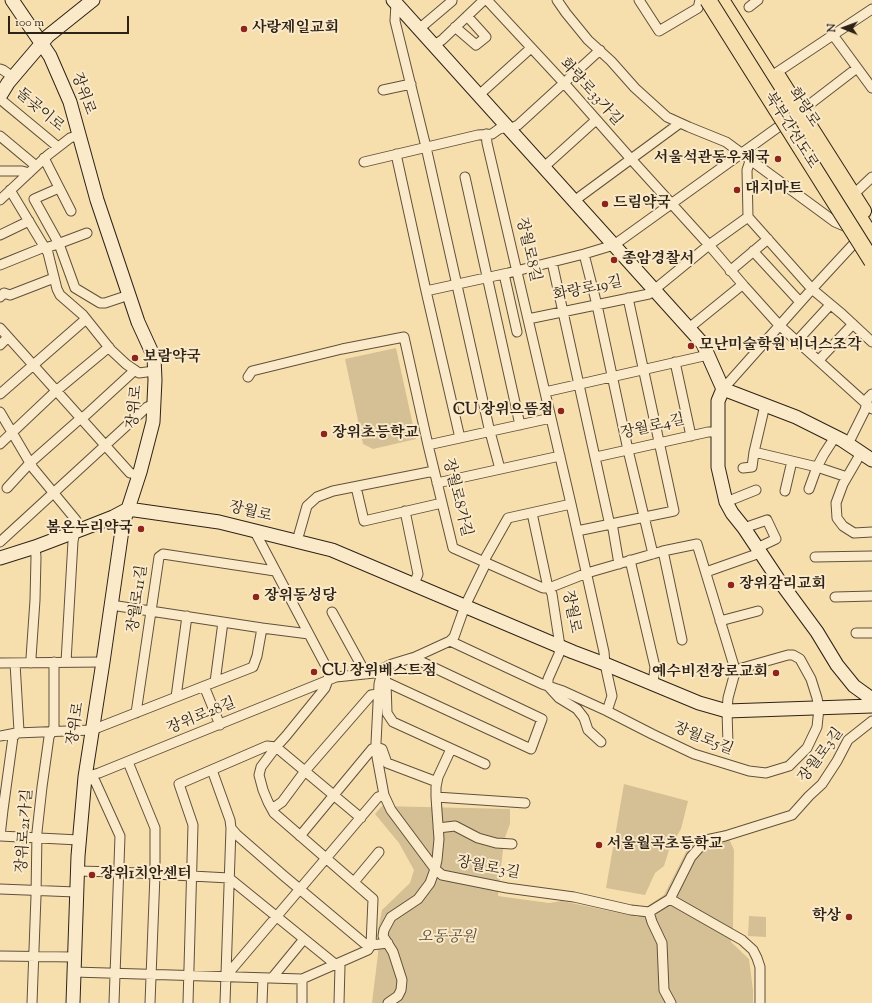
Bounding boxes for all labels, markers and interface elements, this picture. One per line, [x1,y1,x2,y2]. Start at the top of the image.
scale bar [10,8,131,34]
north arrow [824,8,864,48]
text: 100 m [15,14,44,32]
place label: 사랑제일교회 [252,20,339,38]
text: N [824,23,840,32]
marker: 사랑제일교회 [239,24,249,34]
street label: 화랑로33가길 [555,56,625,130]
street label: 장위로 [66,70,98,118]
street label: 돌곶이로 [11,85,67,137]
street label: 화랑로 [784,85,822,131]
street label: 북부간선도로 [759,89,821,173]
place label: 서울석관동우체국 [654,150,770,168]
marker: 서울석관동우체국 [773,154,783,164]
place label: 대지마트 [745,181,803,199]
marker: 대지마트 [732,185,742,195]
place label: 드림약국 [613,195,671,213]
marker: 드림약국 [600,199,610,209]
street label: 장월로8길 [511,216,543,284]
place label: 종암경찰서 [622,251,694,269]
marker: 종암경찰서 [609,255,619,265]
street label: 화랑로19길 [552,274,624,306]
place label: 모난미술학원 비너스조각 [699,337,862,355]
marker: 모난미술학원 비너스조각 [686,341,696,351]
place label: 보람약국 [143,349,201,367]
marker: 보람약국 [130,353,140,363]
street label: 장위로 [125,384,147,430]
place label: CU 장위으뜸점 [453,402,553,420]
marker: CU 장위으뜸점 [556,406,566,416]
street label: 장월로4길 [619,412,687,444]
place label: 장위초등학교 [332,425,419,443]
marker: 장위초등학교 [319,429,329,439]
street label: 장월로8가길 [438,457,474,539]
street label: 장월로 [227,499,273,527]
place label: 봄온누리약국 [46,520,133,538]
marker: 봄온누리약국 [136,524,146,534]
street label: 장월로11길 [125,564,153,634]
place label: 장위감리교회 [739,576,826,594]
marker: 장위감리교회 [726,580,736,590]
place label: 장위동성당 [264,588,336,606]
street label: 장월로 [557,589,583,635]
marker: 장위동성당 [251,592,261,602]
place label: CU 장위베스트점 [322,663,436,681]
place label: 예수비전장로교회 [652,664,768,682]
marker: CU 장위베스트점 [309,667,319,677]
marker: 예수비전장로교회 [771,668,781,678]
street label: 장위로28길 [165,695,239,739]
street label: 장위로 [65,701,89,747]
street label: 장월로5길 [670,720,736,760]
street label: 장월로3길 [796,725,848,787]
street label: 장위로21가길 [14,788,38,874]
place label: 서울월곡초등학교 [607,836,723,854]
marker: 서울월곡초등학교 [594,840,604,850]
street label: 장월로3길 [455,854,521,884]
place label: 장위1치안센터 [100,866,192,884]
marker: 장위1치안센터 [87,870,97,880]
place label: 학상 [812,908,841,926]
marker: 학상 [844,912,854,922]
park label: 오동공원 [418,929,476,947]

